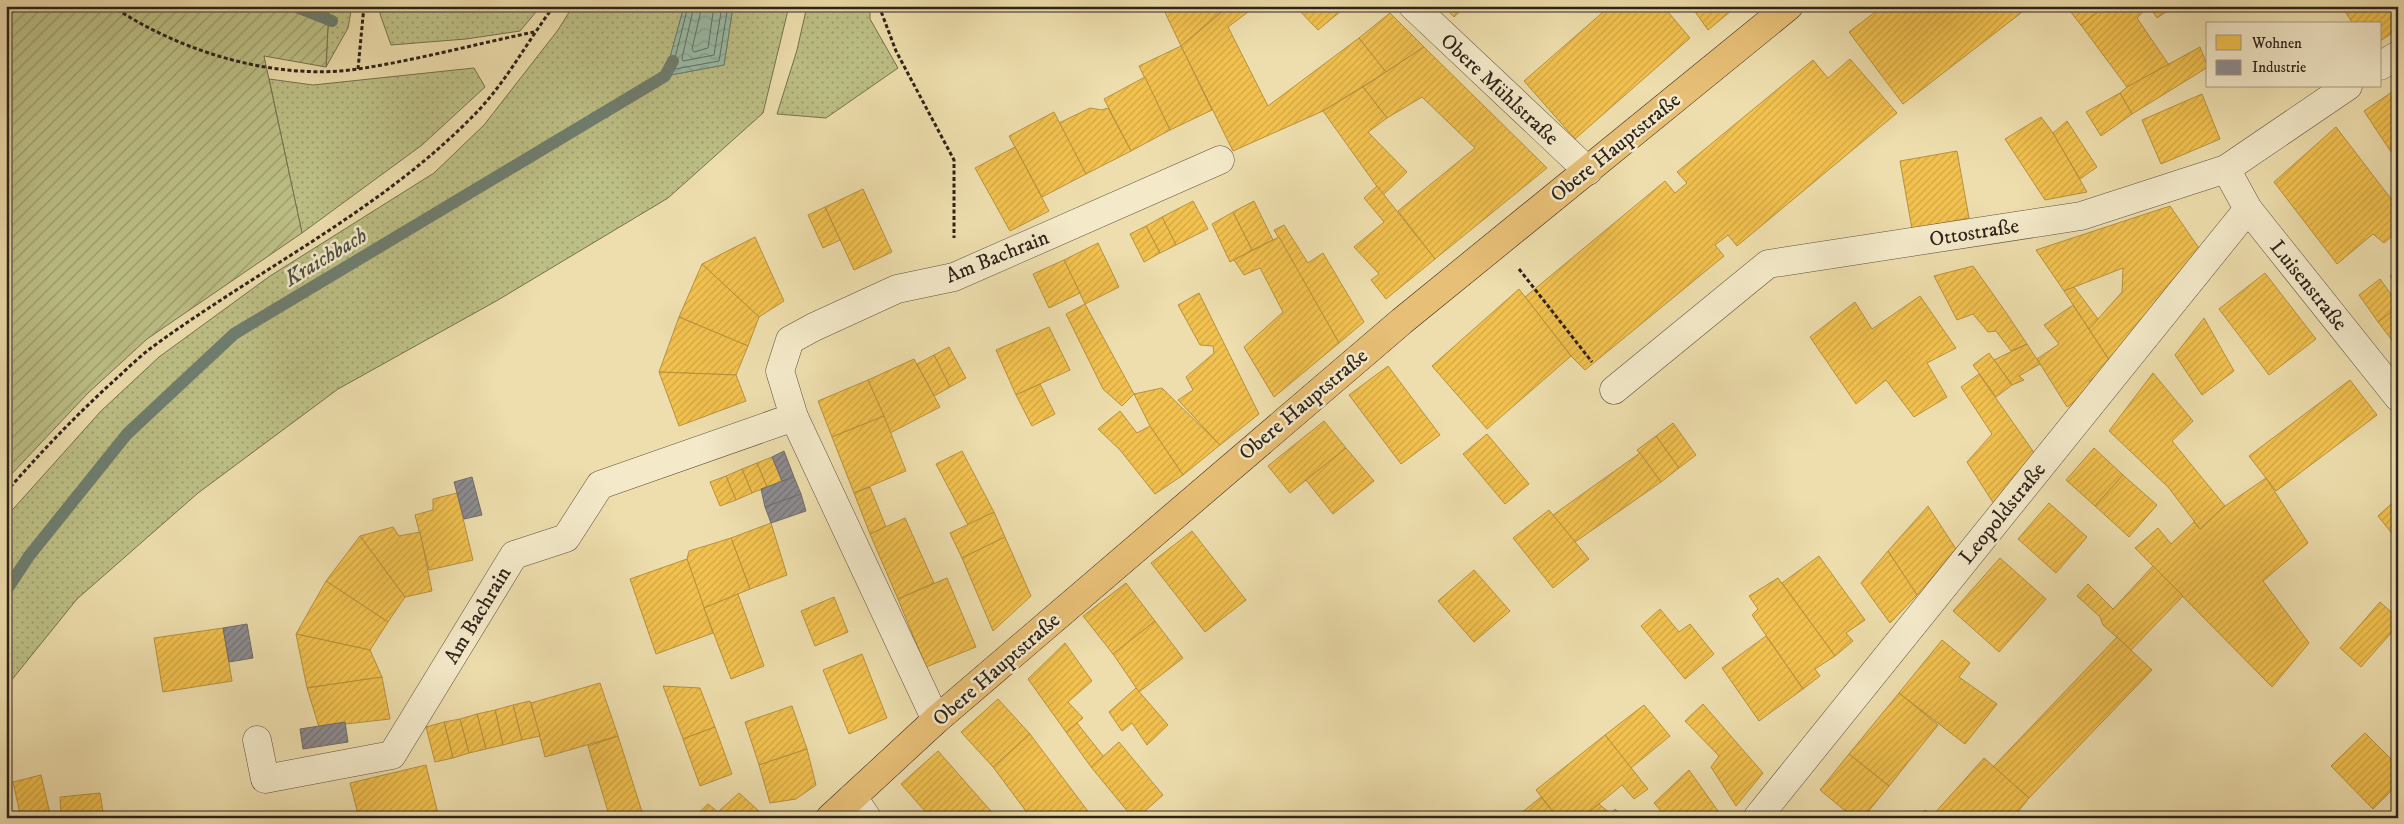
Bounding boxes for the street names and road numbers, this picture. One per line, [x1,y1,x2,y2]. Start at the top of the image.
street label: Obere Mühlstraße [1435,28,1564,152]
street label: Obere Hauptstraße [1545,87,1686,208]
street label: Ottostraße [1927,213,2021,253]
street label: Am Bachrain [942,224,1053,289]
street label: Luisenstraße [2264,235,2353,336]
street label: Obere Hauptstraße [1234,343,1374,466]
street label: Leopoldstraße [1954,457,2052,570]
street label: Am Bachrain [439,562,517,669]
street label: Obere Hauptstraße [928,607,1066,732]

